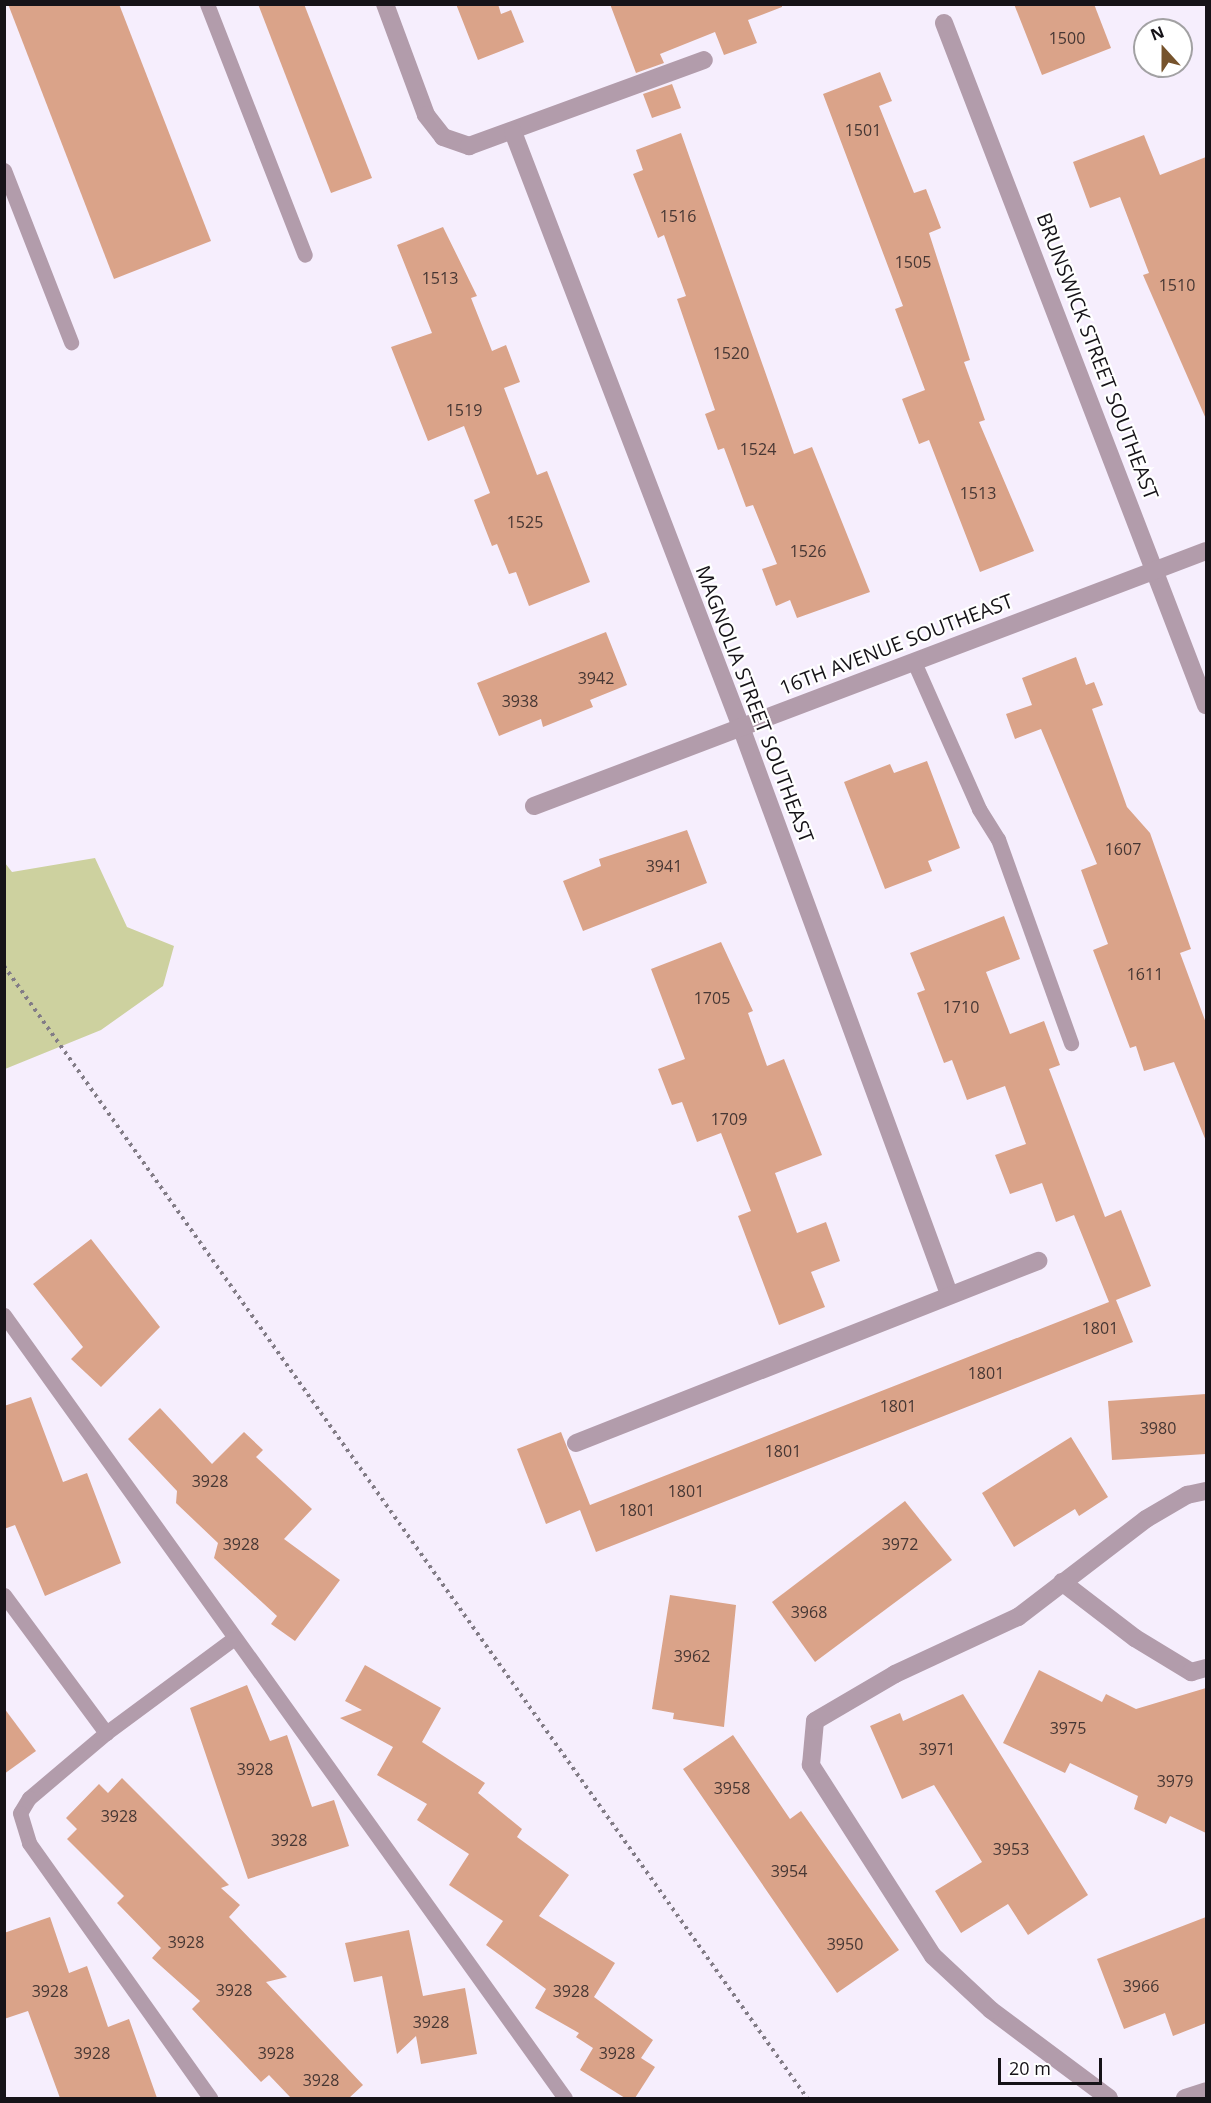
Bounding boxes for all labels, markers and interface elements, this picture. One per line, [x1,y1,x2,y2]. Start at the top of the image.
north arrow [1133,18,1193,78]
text: N [1147,20,1167,46]
house number: 1500 [1049,28,1085,48]
house number: 1501 [845,120,881,140]
house number: 1516 [660,206,696,226]
street label: BRUNSWICK STREET SOUTHEAST [1032,209,1164,503]
house number: 1505 [895,252,931,272]
house number: 1513 [422,268,458,288]
house number: 1510 [1159,275,1195,295]
house number: 1520 [713,343,749,363]
house number: 1519 [446,400,482,420]
house number: 1524 [740,439,776,459]
house number: 1513 [960,483,996,503]
house number: 1525 [507,512,543,532]
house number: 1526 [790,541,826,561]
street label: MAGNOLIA STREET SOUTHEAST [691,562,819,846]
street label: 16TH AVENUE SOUTHEAST [776,588,1016,700]
house number: 3942 [578,668,614,688]
house number: 3938 [502,691,538,711]
house number: 1607 [1105,839,1141,859]
house number: 3941 [646,856,682,876]
house number: 1611 [1127,964,1163,984]
house number: 1705 [694,988,730,1008]
house number: 1710 [943,997,979,1017]
house number: 1709 [711,1109,747,1129]
house number: 1801 [1082,1318,1118,1338]
house number: 1801 [968,1363,1004,1383]
house number: 1801 [880,1396,916,1416]
house number: 3980 [1140,1418,1176,1438]
house number: 1801 [765,1441,801,1461]
house number: 3928 [192,1471,228,1491]
house number: 1801 [668,1481,704,1501]
house number: 1801 [619,1500,655,1520]
house number: 3928 [223,1534,259,1554]
house number: 3972 [882,1534,918,1554]
house number: 3968 [791,1602,827,1622]
house number: 3962 [674,1646,710,1666]
house number: 3975 [1050,1718,1086,1738]
house number: 3971 [919,1739,955,1759]
house number: 3928 [237,1759,273,1779]
house number: 3979 [1157,1771,1193,1791]
house number: 3958 [714,1778,750,1798]
house number: 3928 [101,1806,137,1826]
house number: 3928 [271,1830,307,1850]
house number: 3953 [993,1839,1029,1859]
house number: 3954 [771,1861,807,1881]
house number: 3928 [168,1932,204,1952]
house number: 3950 [827,1934,863,1954]
house number: 3966 [1123,1976,1159,1996]
house number: 3928 [216,1980,252,2000]
house number: 3928 [32,1981,68,2001]
house number: 3928 [553,1981,589,2001]
house number: 3928 [413,2012,449,2032]
house number: 3928 [74,2043,110,2063]
house number: 3928 [258,2043,294,2063]
house number: 3928 [599,2043,635,2063]
scale bar [1001,2046,1104,2084]
text: 20 m [1009,2056,1051,2080]
house number: 3928 [303,2070,339,2090]

